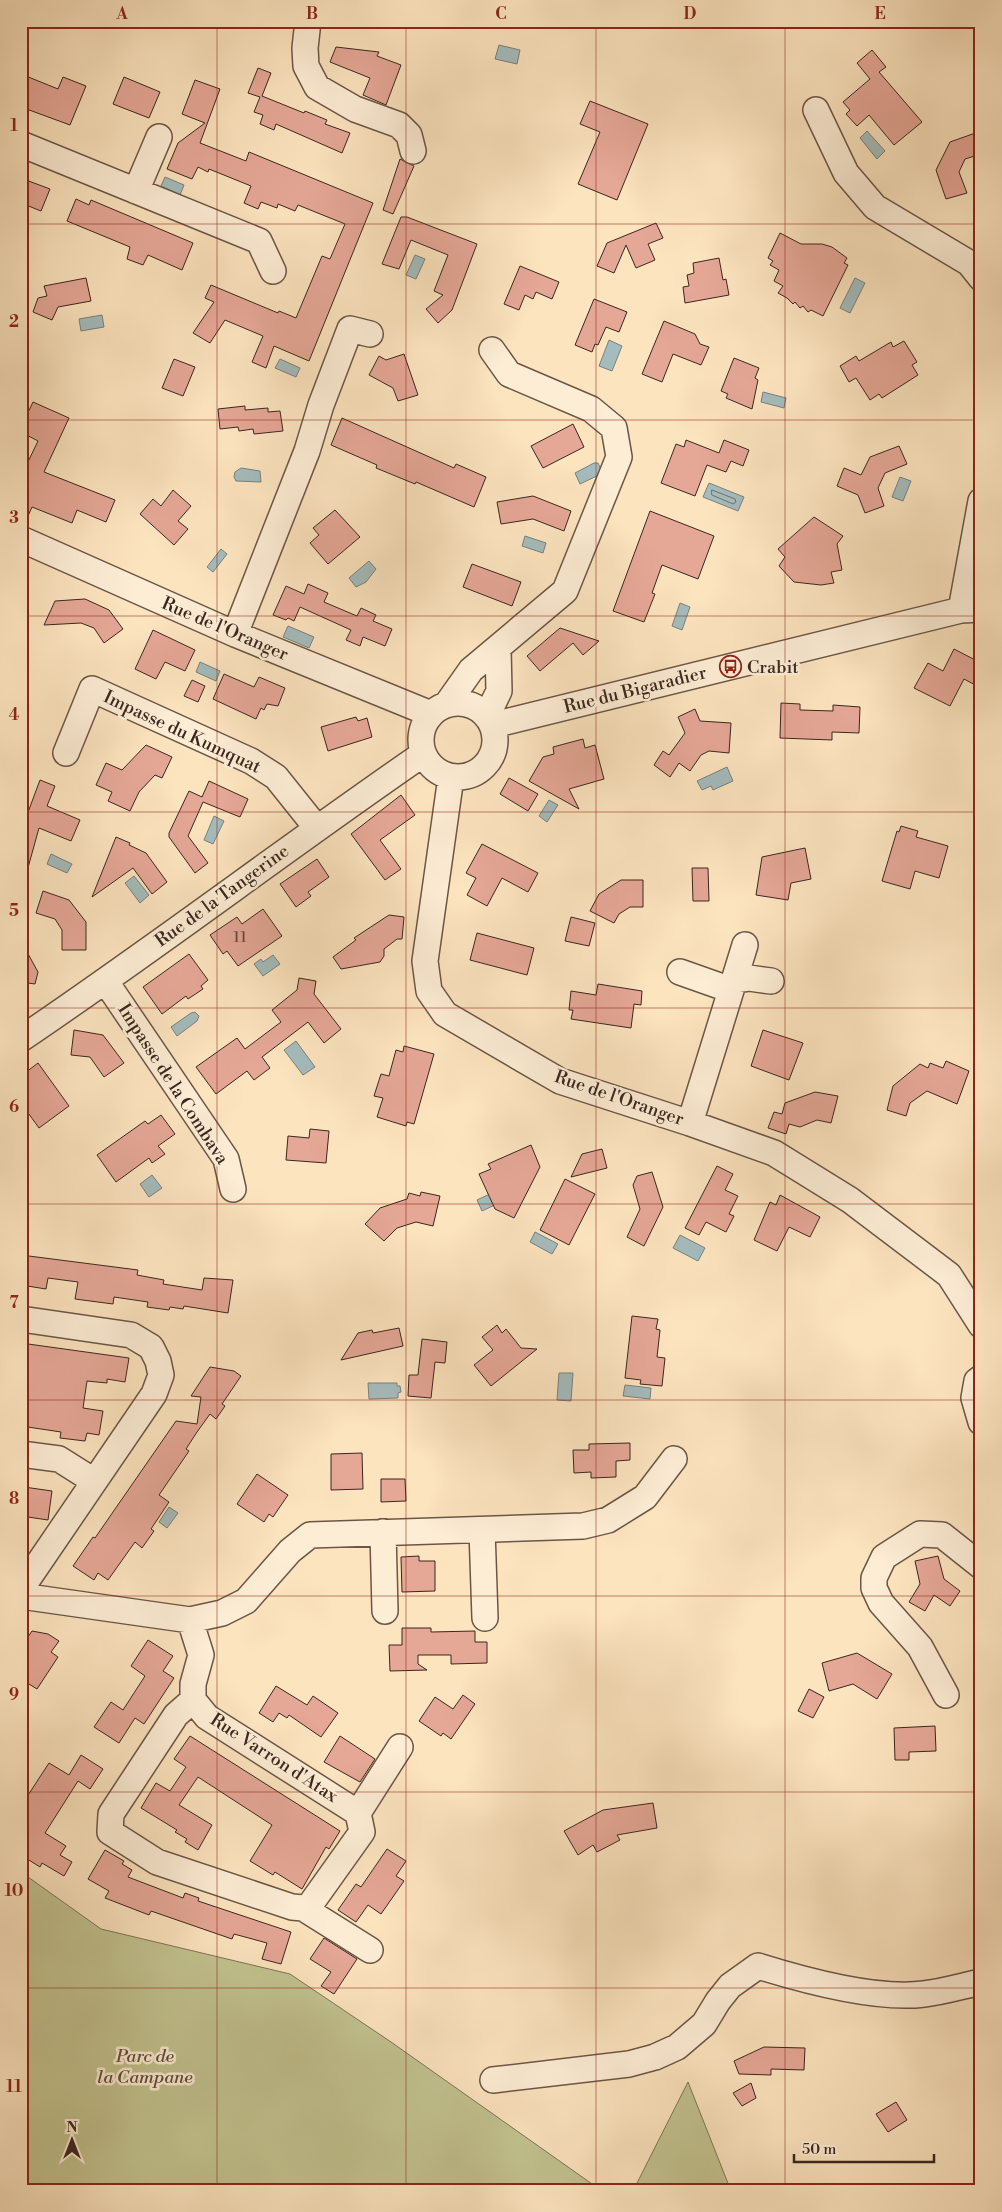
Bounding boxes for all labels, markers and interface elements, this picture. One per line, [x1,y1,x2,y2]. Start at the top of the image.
text: A [115,4,128,24]
text: B [306,4,318,24]
text: C [495,4,507,24]
text: D [684,4,697,24]
text: E [874,4,886,24]
text: 1 [10,116,18,136]
text: 2 [9,312,19,332]
text: 3 [9,508,19,528]
street label: Rue de l'Oranger [158,592,292,666]
bus stop icon: Crabit [719,655,743,679]
place label: Crabit [747,656,799,679]
street label: Rue du Bigaradier [561,661,709,719]
street label: Impasse du Kumquat [100,685,265,779]
text: 4 [9,705,20,725]
street label: Rue de la Tangerine [150,840,294,952]
text: 5 [9,901,19,921]
house number: 11 [233,928,247,947]
street label: Impasse de la Combava [112,999,234,1170]
street label: Rue de l'Oranger [551,1065,687,1131]
text: 6 [9,1097,19,1117]
text: 7 [9,1293,19,1313]
text: 8 [9,1489,19,1509]
text: 9 [9,1685,19,1705]
street label: Rue Varron d'Atax [206,1708,343,1808]
text: 10 [5,1881,23,1901]
park label: Parc de la Campane [97,2045,193,2089]
text: 11 [6,2077,22,2097]
north arrow [48,2114,98,2164]
text: N [66,2119,78,2137]
scale bar [794,2132,934,2164]
text: 50 m [802,2140,836,2159]

